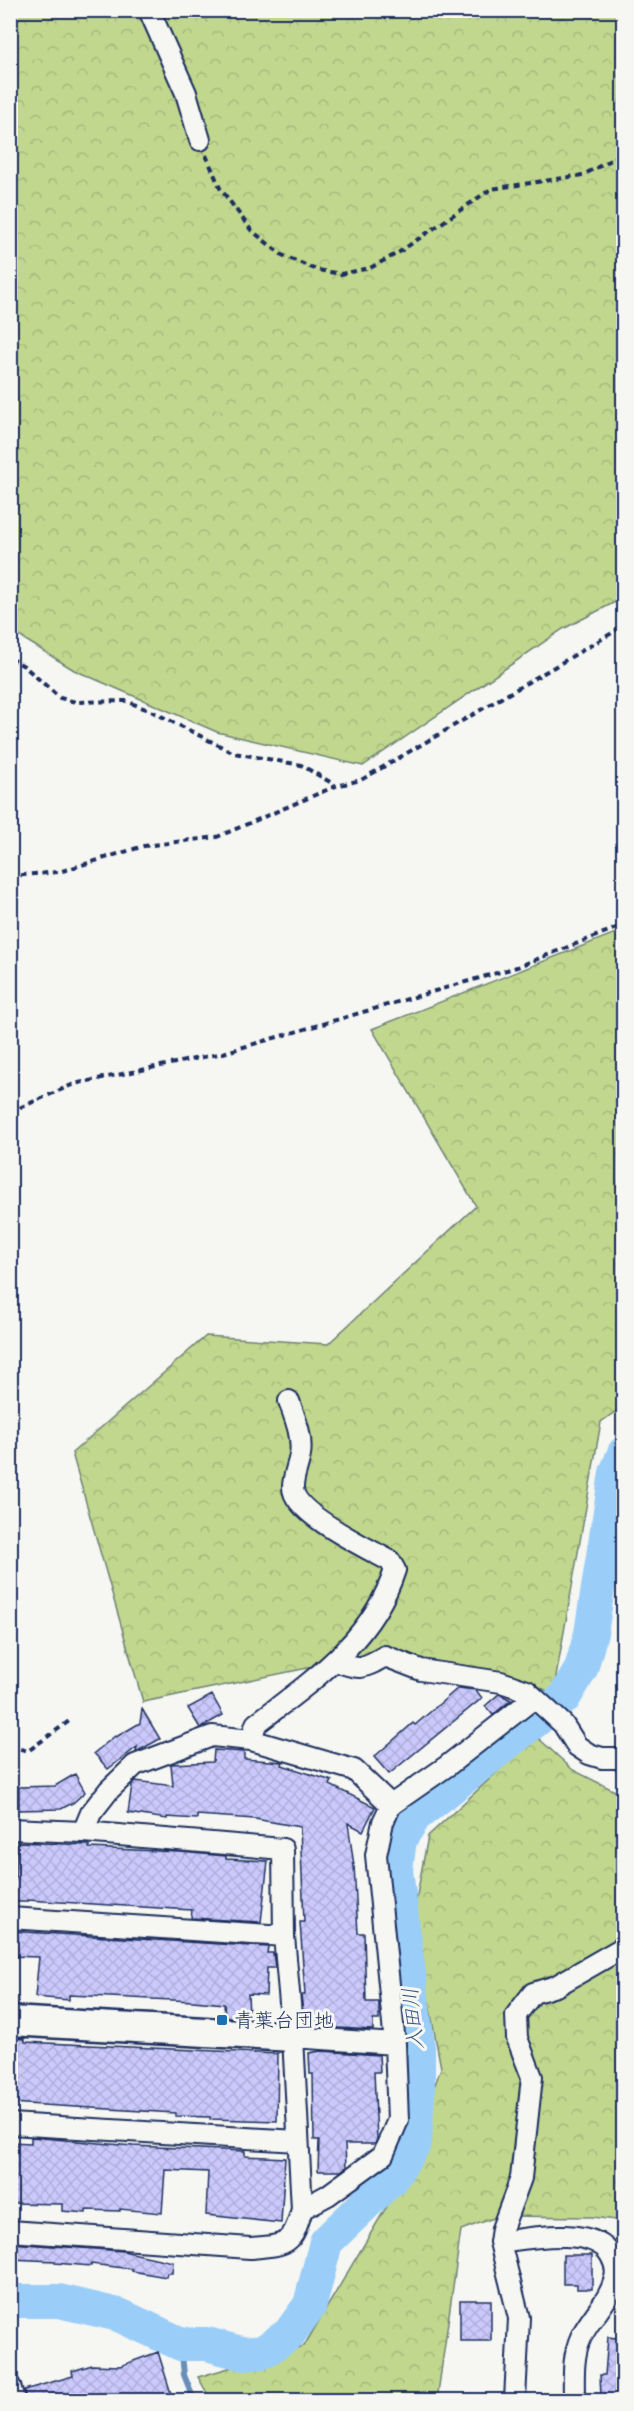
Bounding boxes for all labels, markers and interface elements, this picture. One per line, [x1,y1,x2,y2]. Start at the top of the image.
water label: 入田川 [398,1986,434,2052]
place label: 青葉台団地 [234,2009,334,2037]
marker: 青葉台団地 [215,2013,229,2027]

